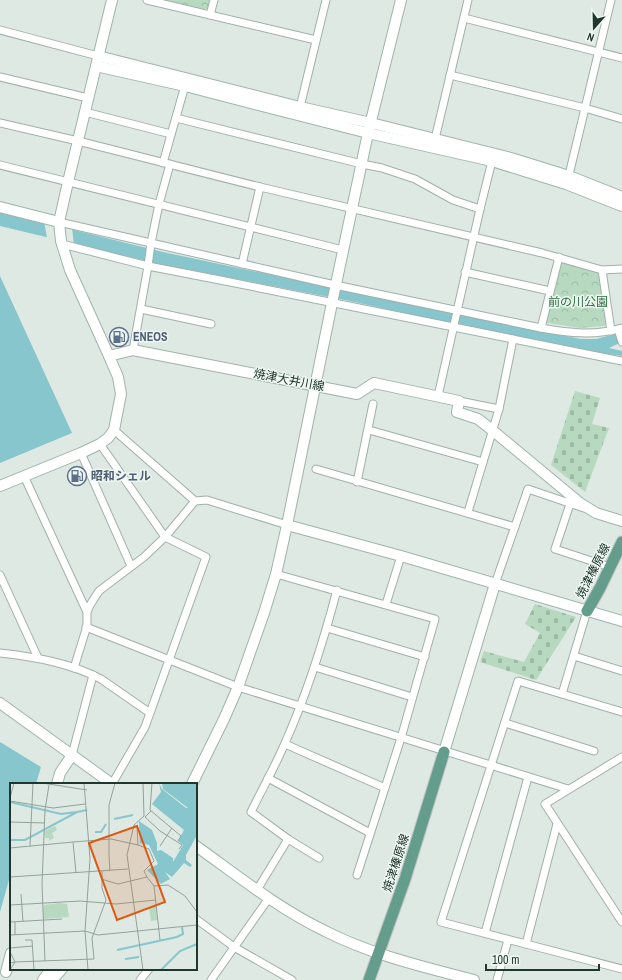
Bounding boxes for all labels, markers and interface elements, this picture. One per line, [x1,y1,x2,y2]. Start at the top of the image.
north arrow [574,8,614,48]
text: N [585,30,596,45]
park label: 前の川公園 [548,294,608,310]
fuel station icon: ENEOS [108,326,130,348]
place label: ENEOS [133,329,168,345]
street label: 焼津大井川線 [252,365,326,395]
fuel station icon: 昭和シェル [66,465,88,487]
place label: 昭和シェル [91,468,151,484]
street label: 焼津榛原線 [572,541,614,601]
inset map [10,783,197,970]
street label: 焼津榛原線 [379,832,413,894]
scale bar [486,946,599,972]
text: 100 m [492,952,519,968]

